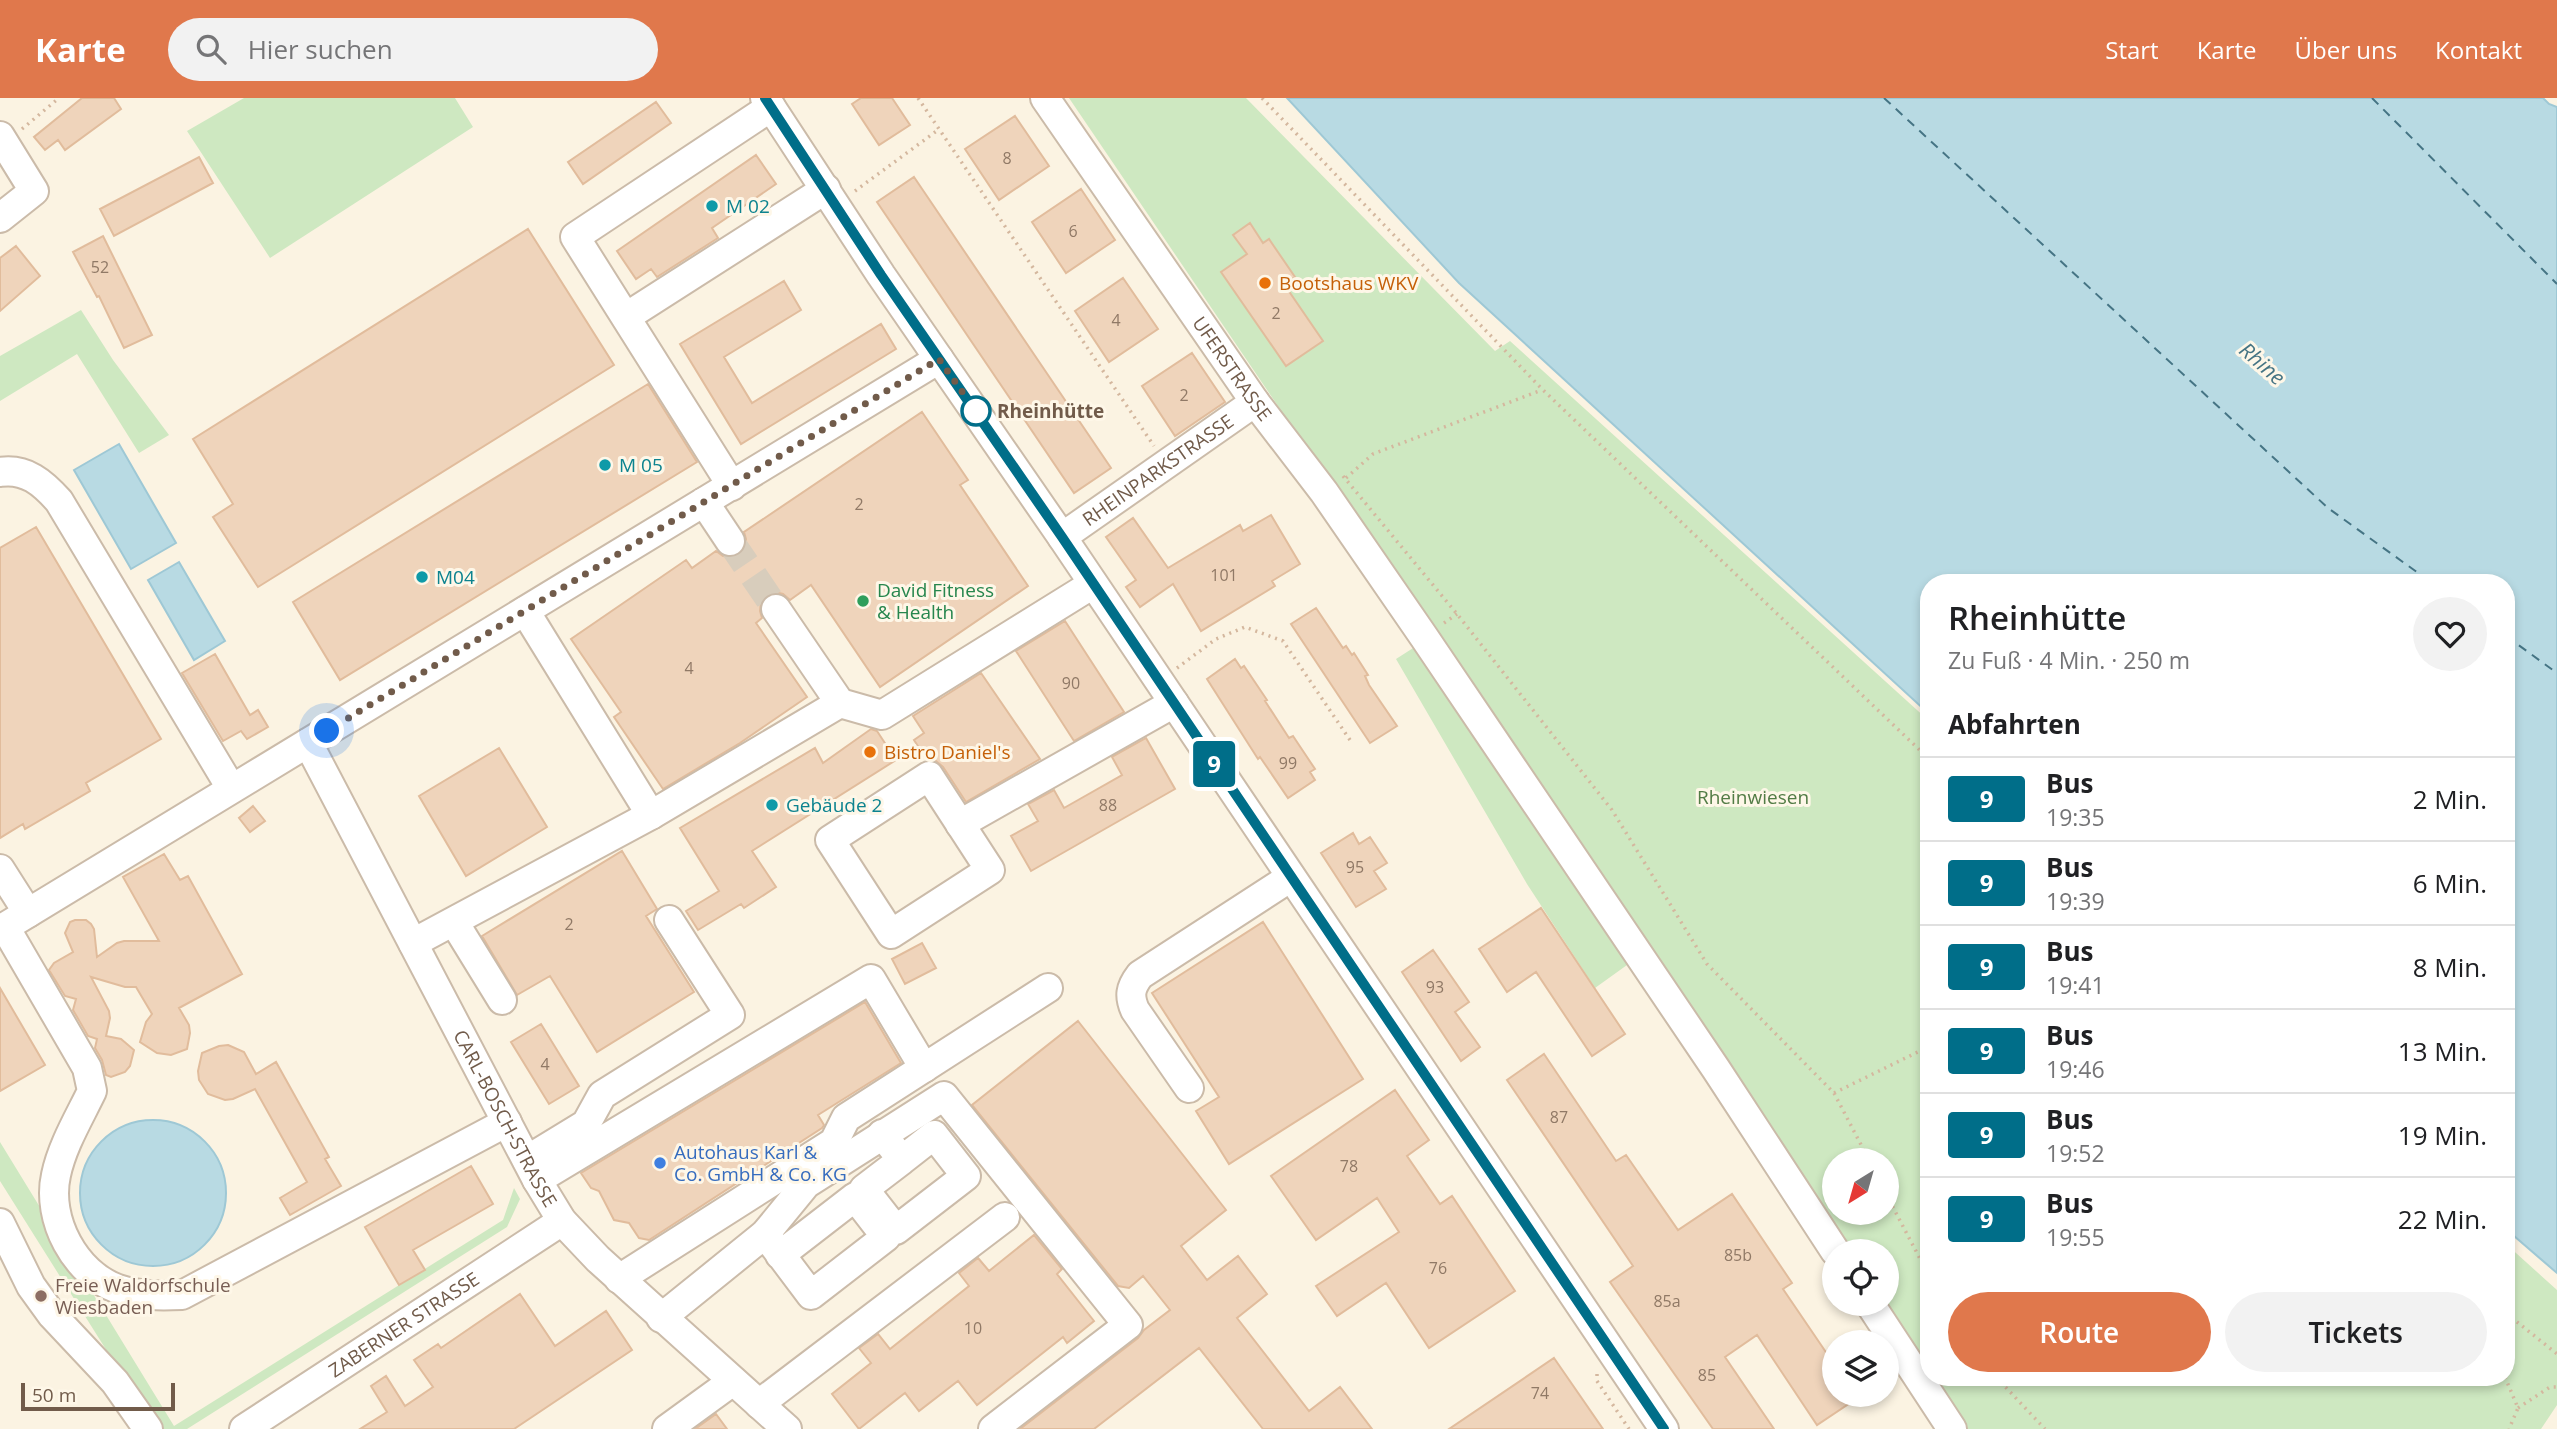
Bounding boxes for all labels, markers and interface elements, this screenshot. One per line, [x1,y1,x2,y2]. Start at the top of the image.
search box [168,18,658,81]
text: Karte [35,27,126,72]
icon: search [192,30,230,68]
text: Hier suchen [248,31,393,67]
text: Start [2105,33,2159,66]
text: Karte [2197,33,2257,66]
text: Über uns [2295,33,2397,66]
text: Kontakt [2435,33,2522,66]
house number: 8 [1002,147,1012,169]
place label: M 02 [726,193,770,219]
marker: M 02 [704,198,720,214]
house number: 6 [1068,220,1078,242]
house number: 52 [91,256,109,278]
place label: Bootshaus WKV [1279,270,1419,296]
marker: Bootshaus WKV [1257,275,1273,291]
house number: 2 [1271,302,1281,324]
house number: 4 [1111,309,1121,331]
street label: UFERSTRASSE [1187,311,1278,426]
water label: Rhine [2234,336,2291,391]
house number: 2 [1179,384,1189,406]
marker: Rheinhütte [961,396,991,426]
place label: Rheinhütte [997,398,1104,424]
street label: RHEINPARKSTRASSE [1077,408,1239,532]
place label: M 05 [619,452,663,478]
marker: M 05 [597,457,613,473]
house number: 2 [854,493,864,515]
place label: M04 [436,564,475,590]
house number: 101 [1210,564,1238,586]
marker: M04 [414,569,430,585]
place label: David Fitness & Health [877,577,994,625]
marker: David Fitness & Health [855,593,871,609]
text: Rheinhütte [1948,595,2126,640]
button: heart [2413,597,2487,671]
text: Zu Fuß · 4 Min. · 250 m [1948,644,2190,676]
house number: 4 [684,657,694,679]
house number: 90 [1062,672,1080,694]
text: Abfahrten [1948,706,2081,742]
your location [309,713,344,748]
place label: Bistro Daniel's [884,739,1011,765]
line badge: 9 [1191,741,1237,787]
marker: Bistro Daniel's [862,744,878,760]
text: 9 [1207,747,1221,780]
house number: 99 [1279,752,1297,774]
text: Bus [2046,765,2093,801]
text: 2 Min. [2413,781,2487,817]
text: 9 [1980,782,1993,815]
park label: Rheinwiesen [1697,784,1809,810]
place label: Gebäude 2 [786,792,882,818]
house number: 88 [1099,794,1117,816]
marker: Gebäude 2 [764,797,780,813]
text: 19:35 [2046,801,2105,833]
text: Bus [2046,849,2093,885]
house number: 95 [1346,856,1364,878]
text: 6 Min. [2413,865,2487,901]
text: 9 [1980,866,1993,899]
text: 19:39 [2046,885,2105,917]
house number: 2 [564,913,574,935]
text: Bus [2046,933,2093,969]
text: 8 Min. [2413,949,2487,985]
text: 9 [1980,950,1993,983]
text: 19:41 [2046,969,2105,1001]
house number: 93 [1426,976,1444,998]
text: Bus [2046,1017,2093,1053]
street label: CARL-BOSCH-STRASSE [447,1025,563,1212]
text: 13 Min. [2398,1033,2487,1069]
text: 9 [1980,1034,1993,1067]
house number: 4 [540,1053,550,1075]
text: 19:46 [2046,1053,2105,1085]
text: Bus [2046,1101,2093,1137]
house number: 87 [1550,1106,1568,1128]
text: 19 Min. [2398,1117,2487,1153]
text: 9 [1980,1118,1993,1151]
text: 19:52 [2046,1137,2105,1169]
place label: Autohaus Karl & Co. GmbH & Co. KG [674,1139,847,1187]
north arrow [1822,1148,1899,1225]
map controls [1822,1148,1899,1407]
marker: Autohaus Karl & Co. GmbH & Co. KG [652,1155,668,1171]
house number: 78 [1340,1155,1358,1177]
text: Bus [2046,1185,2093,1221]
text: 22 Min. [2398,1201,2487,1237]
text: 9 [1980,1202,1993,1235]
text: 19:55 [2046,1221,2105,1253]
button: locate [1822,1239,1899,1316]
house number: 85b [1724,1244,1752,1266]
house number: 76 [1429,1257,1447,1279]
street label: ZABERNER STRASSE [323,1266,484,1383]
place label: Freie Waldorfschule Wiesbaden [55,1272,231,1320]
marker: Freie Waldorfschule Wiesbaden [33,1288,49,1304]
house number: 85a [1653,1290,1681,1312]
button: Route [1948,1292,2211,1372]
button: Tickets [2225,1292,2487,1372]
house number: 10 [964,1317,982,1339]
button: layers [1822,1330,1899,1407]
house number: 85 [1698,1364,1716,1386]
scale bar [21,1380,175,1412]
text: 50 m [32,1382,76,1408]
house number: 74 [1531,1382,1549,1404]

